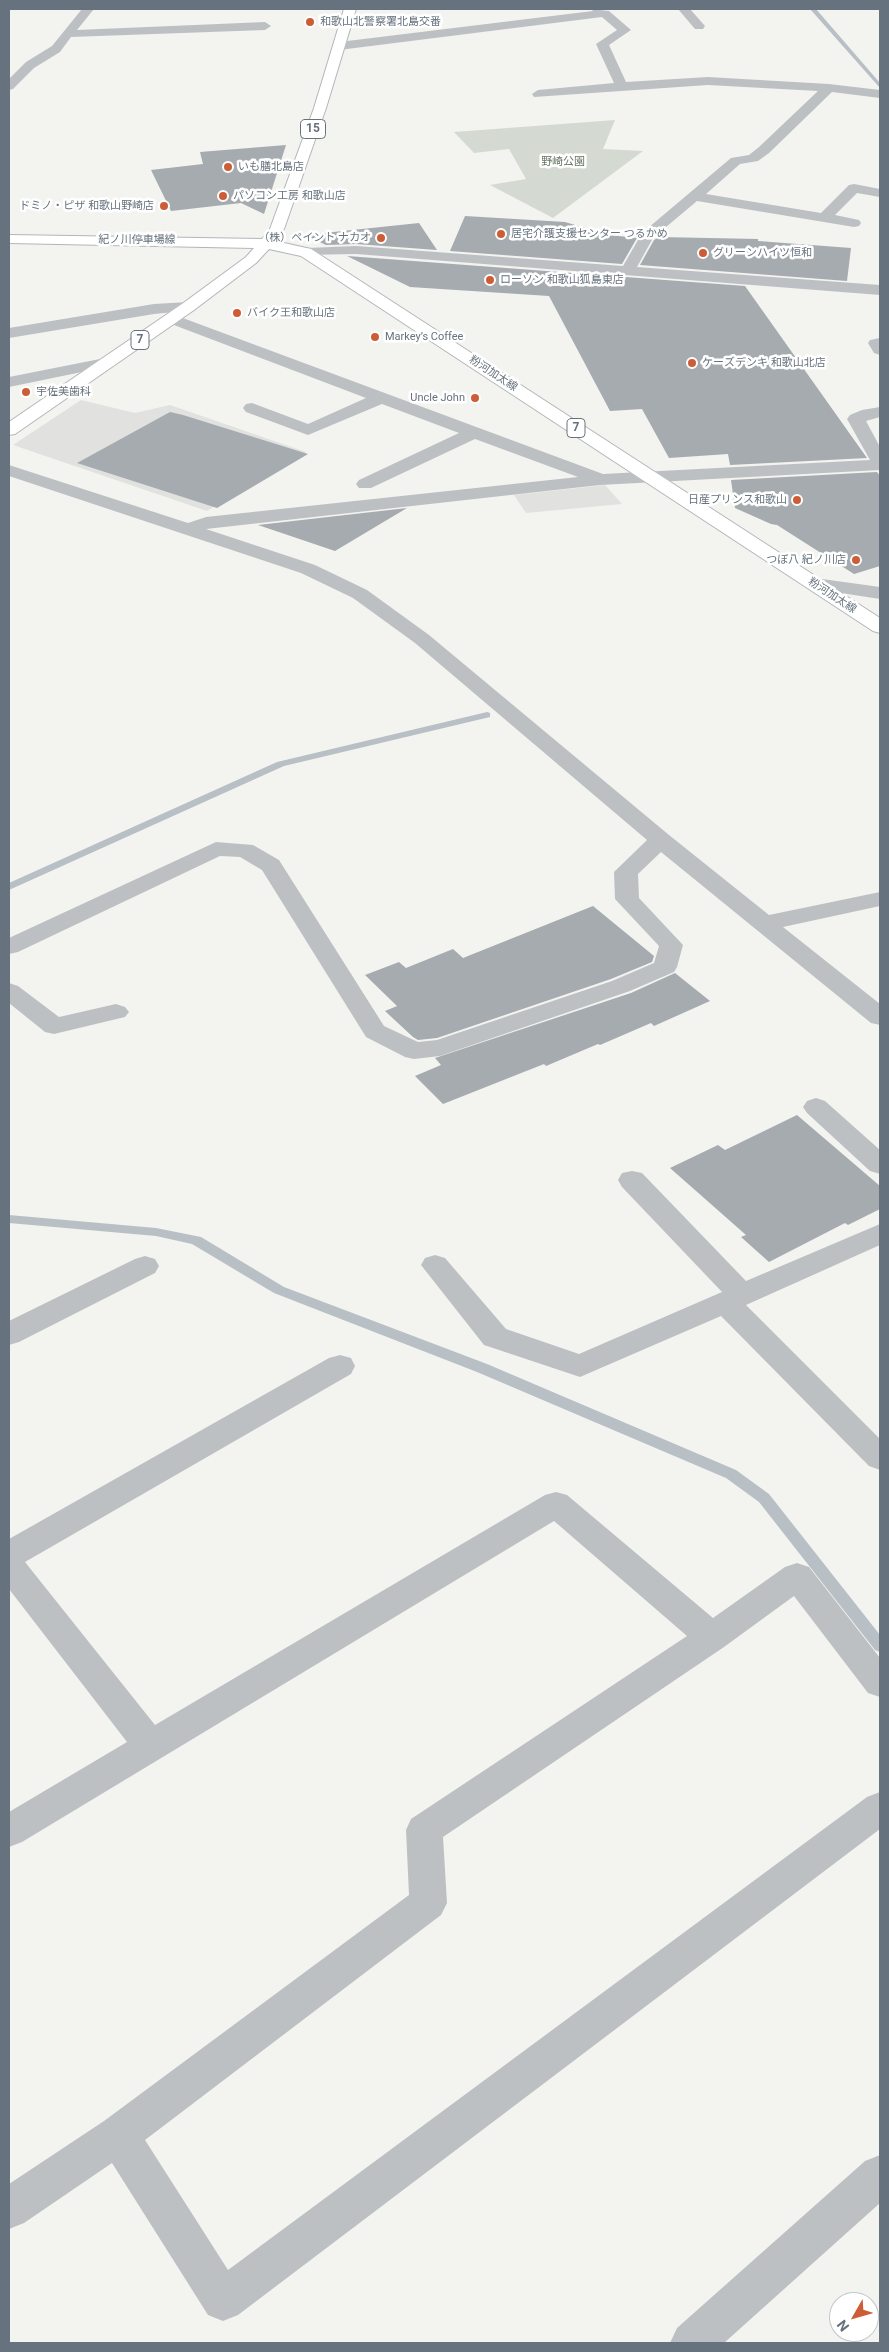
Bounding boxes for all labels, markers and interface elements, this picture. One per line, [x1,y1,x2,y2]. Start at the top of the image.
place label: 和歌山北警察署北島交番 [320,15,441,29]
marker: 和歌山北警察署北島交番 [304,16,316,28]
road number: 15 [300,120,326,138]
park label: 野崎公園 [541,155,585,169]
place label: いも膳北島店 [238,160,304,174]
marker: いも膳北島店 [222,161,234,173]
place label: パソコン工房 和歌山店 [233,189,346,203]
marker: パソコン工房 和歌山店 [217,190,229,202]
place label: ドミノ・ピザ 和歌山野崎店 [19,199,154,213]
marker: ドミノ・ピザ 和歌山野崎店 [158,200,170,212]
place label: 居宅介護支援センター つるかめ [511,227,668,241]
marker: 居宅介護支援センター つるかめ [495,228,507,240]
place label: （株）ペイント ナカオ [258,231,371,245]
marker: （株）ペイント ナカオ [375,232,387,244]
street label: 紀ノ川停車場線 [99,233,175,247]
place label: グリーンハイツ恒和 [713,246,812,260]
marker: グリーンハイツ恒和 [697,247,709,259]
place label: ローソン 和歌山狐島東店 [500,273,624,287]
marker: ローソン 和歌山狐島東店 [484,274,496,286]
place label: バイク王和歌山店 [247,306,335,320]
marker: バイク王和歌山店 [231,307,243,319]
road number: 7 [131,330,149,350]
place label: Markey’s Coffee [385,330,463,344]
marker: Markey’s Coffee [369,331,381,343]
street label: 粉河加太線 [466,353,520,395]
place label: ケーズデンキ 和歌山北店 [702,356,826,370]
marker: ケーズデンキ 和歌山北店 [686,357,698,369]
place label: 宇佐美歯科 [36,385,91,399]
marker: 宇佐美歯科 [20,386,32,398]
place label: Uncle John [410,391,465,405]
marker: Uncle John [469,392,481,404]
road number: 7 [567,418,585,438]
place label: 日産プリンス和歌山 [688,493,787,507]
marker: 日産プリンス和歌山 [791,494,803,506]
place label: つぼ八 紀ノ川店 [766,553,846,567]
marker: つぼ八 紀ノ川店 [850,554,862,566]
street label: 粉河加太線 [805,575,859,617]
north arrow [829,2292,879,2342]
text: N [834,2317,852,2334]

